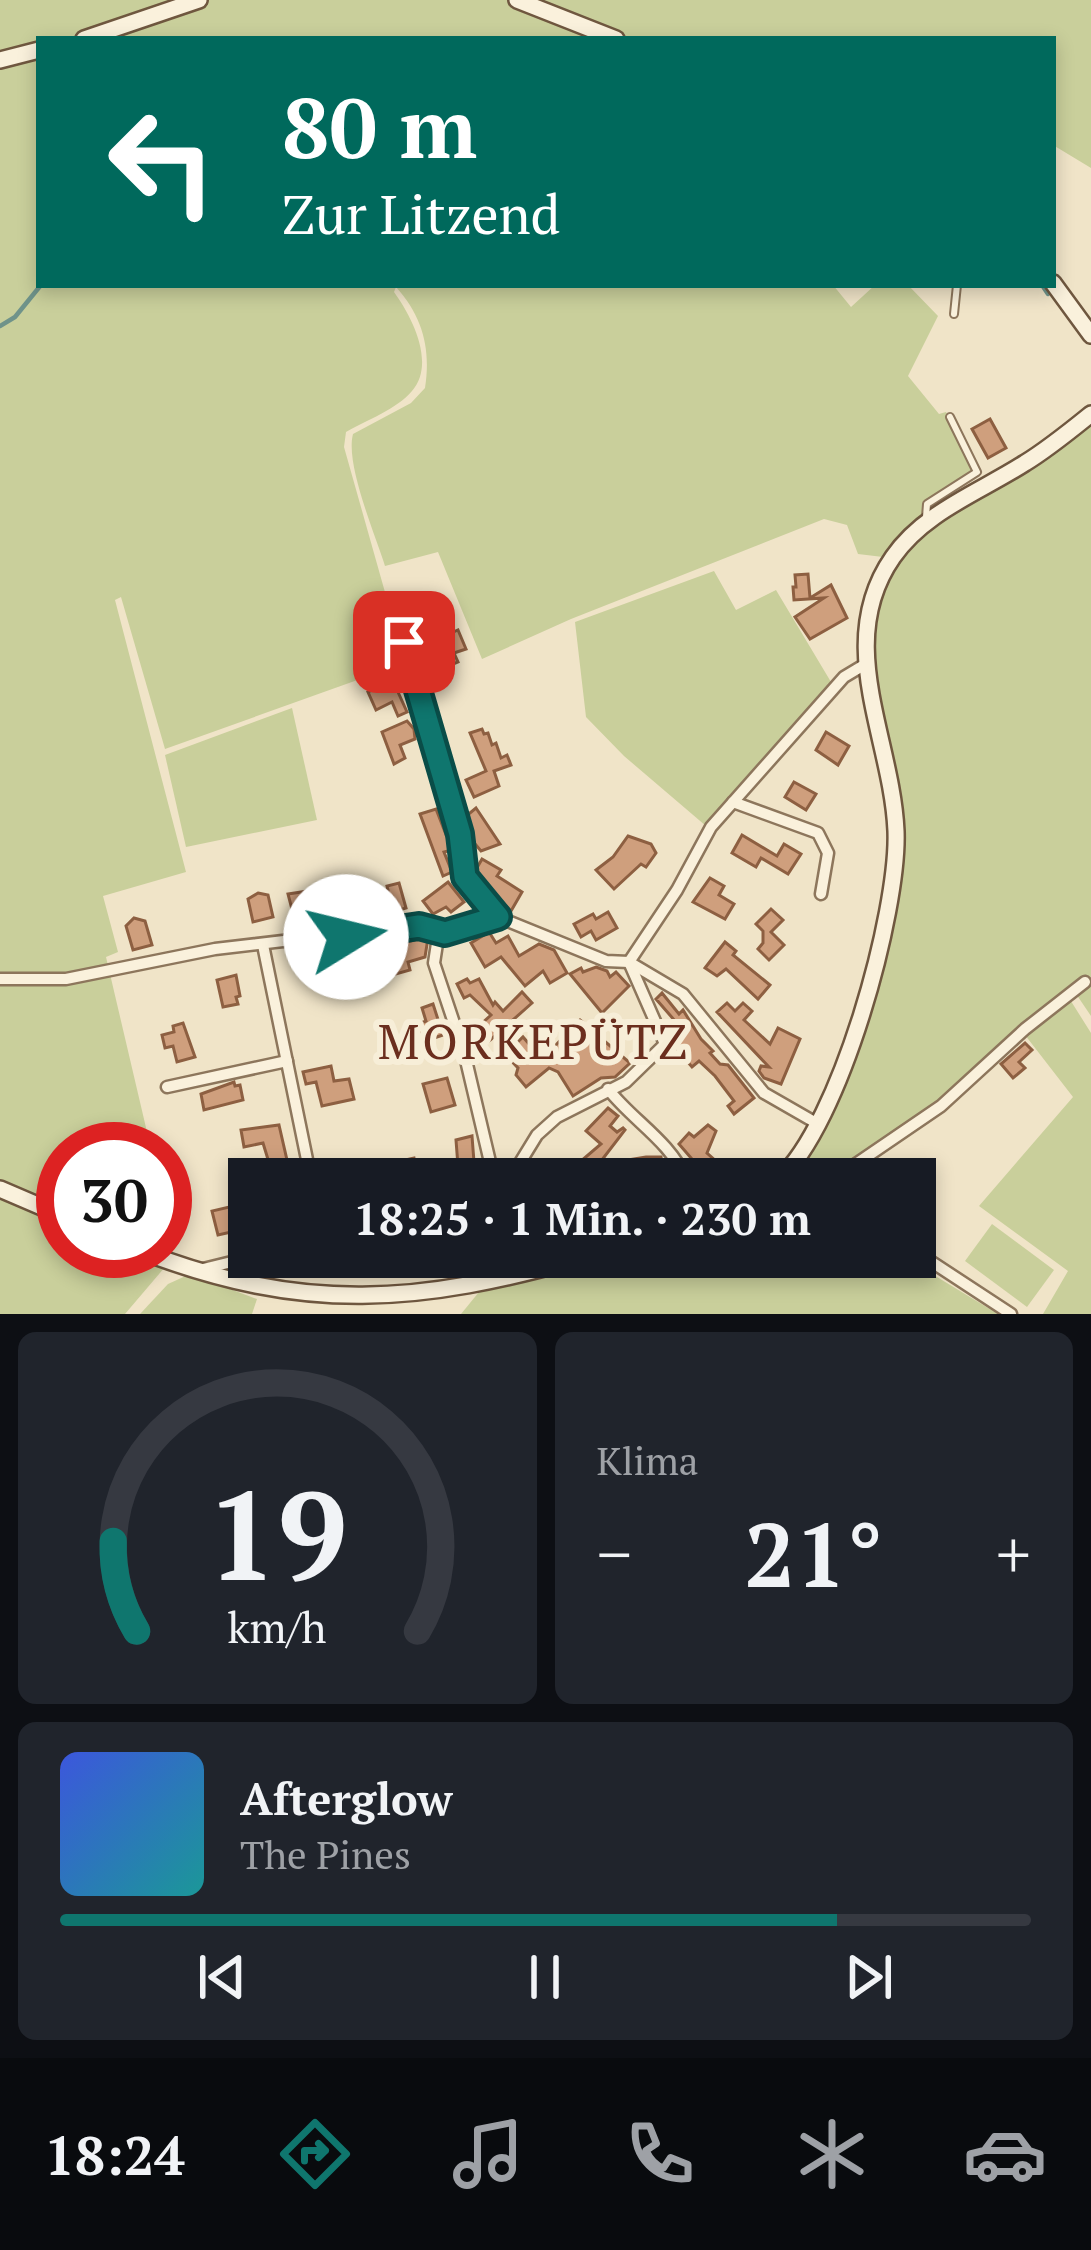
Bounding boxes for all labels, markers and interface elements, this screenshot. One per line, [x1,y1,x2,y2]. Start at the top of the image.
text: 80 m [282,71,477,182]
icon: left [84,84,240,240]
text: Zur Litzend [282,178,561,249]
pin [353,591,455,693]
icon: arrive [371,609,437,675]
position arrow [283,874,409,1000]
district label: MORKEPÜTZ [378,1009,690,1073]
speed limit sign: 30 [36,1122,192,1278]
text: 18:25 · 1 Min. · 230 m [353,1188,811,1248]
text: Klima [597,1434,699,1486]
text: 19 [207,1450,348,1616]
text: 21° [744,1493,883,1613]
text: − [597,1509,632,1597]
text: + [996,1509,1031,1597]
text: km/h [228,1598,327,1655]
text: Afterglow [240,1768,453,1828]
text: The Pines [240,1828,411,1880]
icon: previous [189,1944,255,2010]
icon: pause [512,1944,578,2010]
icon: next [836,1944,902,2010]
icon: directions [273,2112,357,2196]
icon: music [446,2112,530,2196]
icon: phone [618,2112,702,2196]
icon: climate [790,2112,874,2196]
icon: car [963,2112,1047,2196]
text: 18:24 [44,2119,185,2190]

